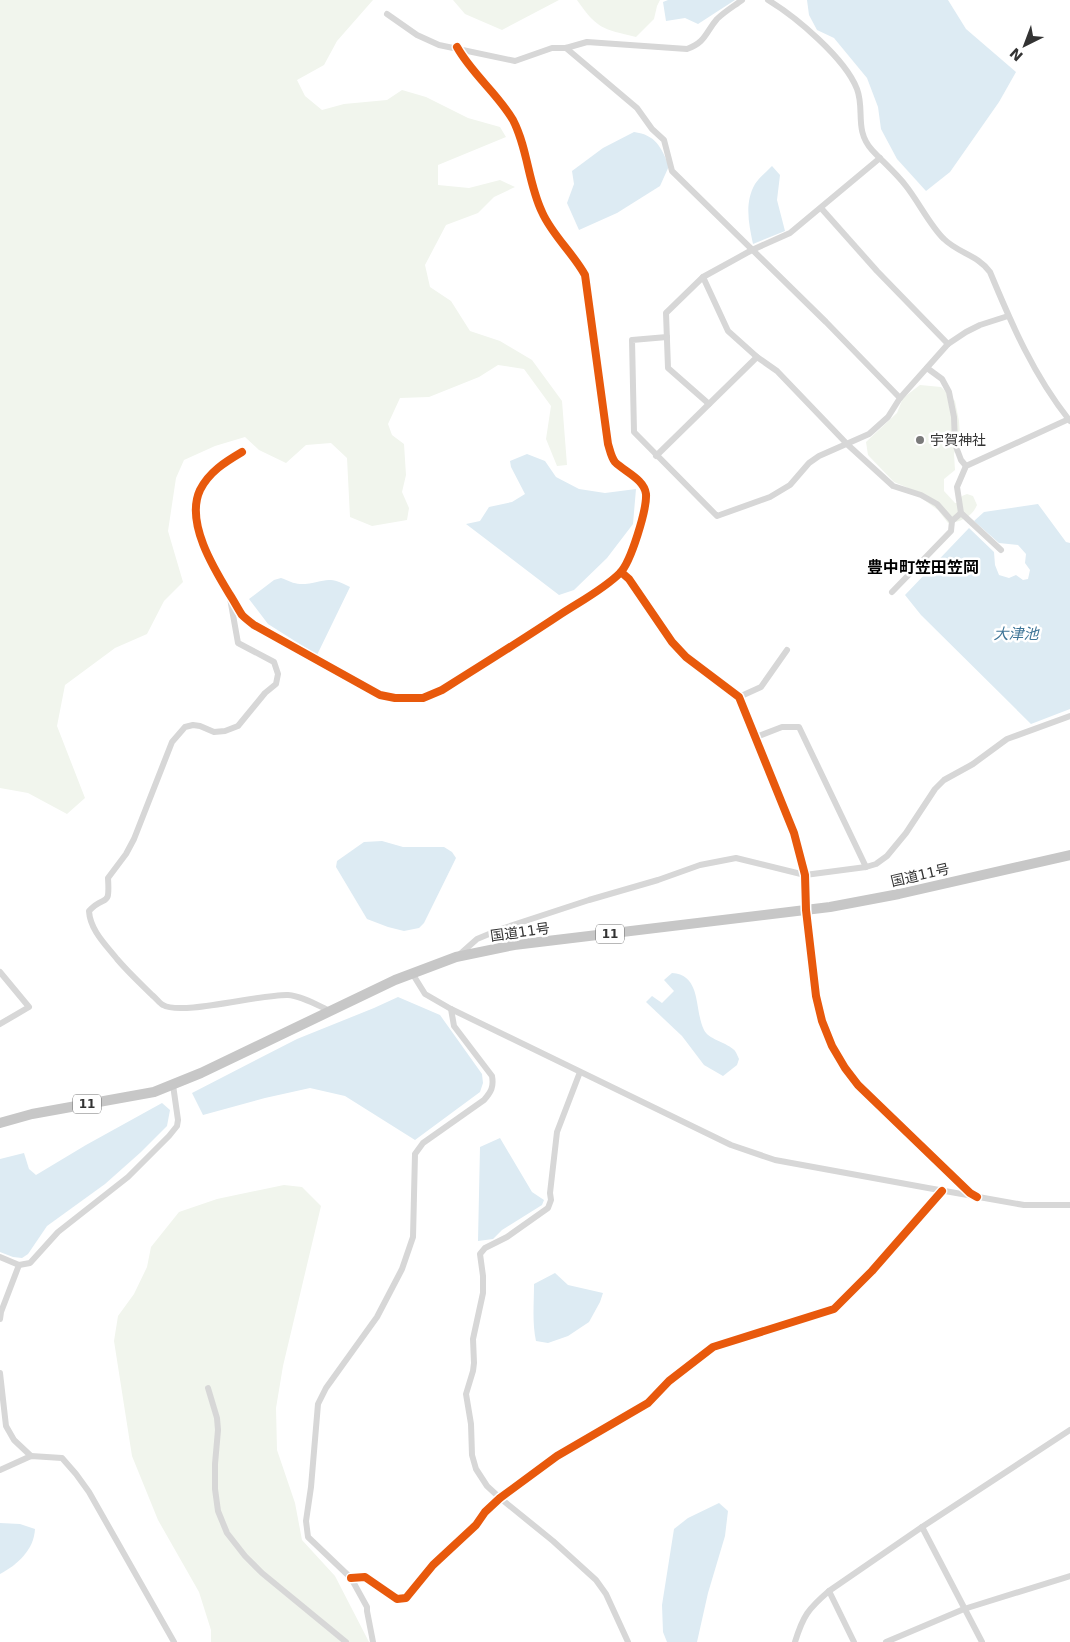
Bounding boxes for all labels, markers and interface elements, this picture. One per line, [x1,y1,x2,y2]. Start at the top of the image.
north arrow [1000,20,1050,70]
text: N [1007,45,1026,65]
place label: 宇賀神社 [930,432,986,448]
marker: 宇賀神社 [914,434,926,446]
district label: 豊中町笠田笠岡 [867,558,979,577]
water label: 大津池 [993,625,1040,643]
street label: 国道11号 [889,860,951,890]
street label: 国道11号 [489,920,551,944]
road number: 11 [596,924,624,944]
road number: 11 [73,1094,101,1114]

